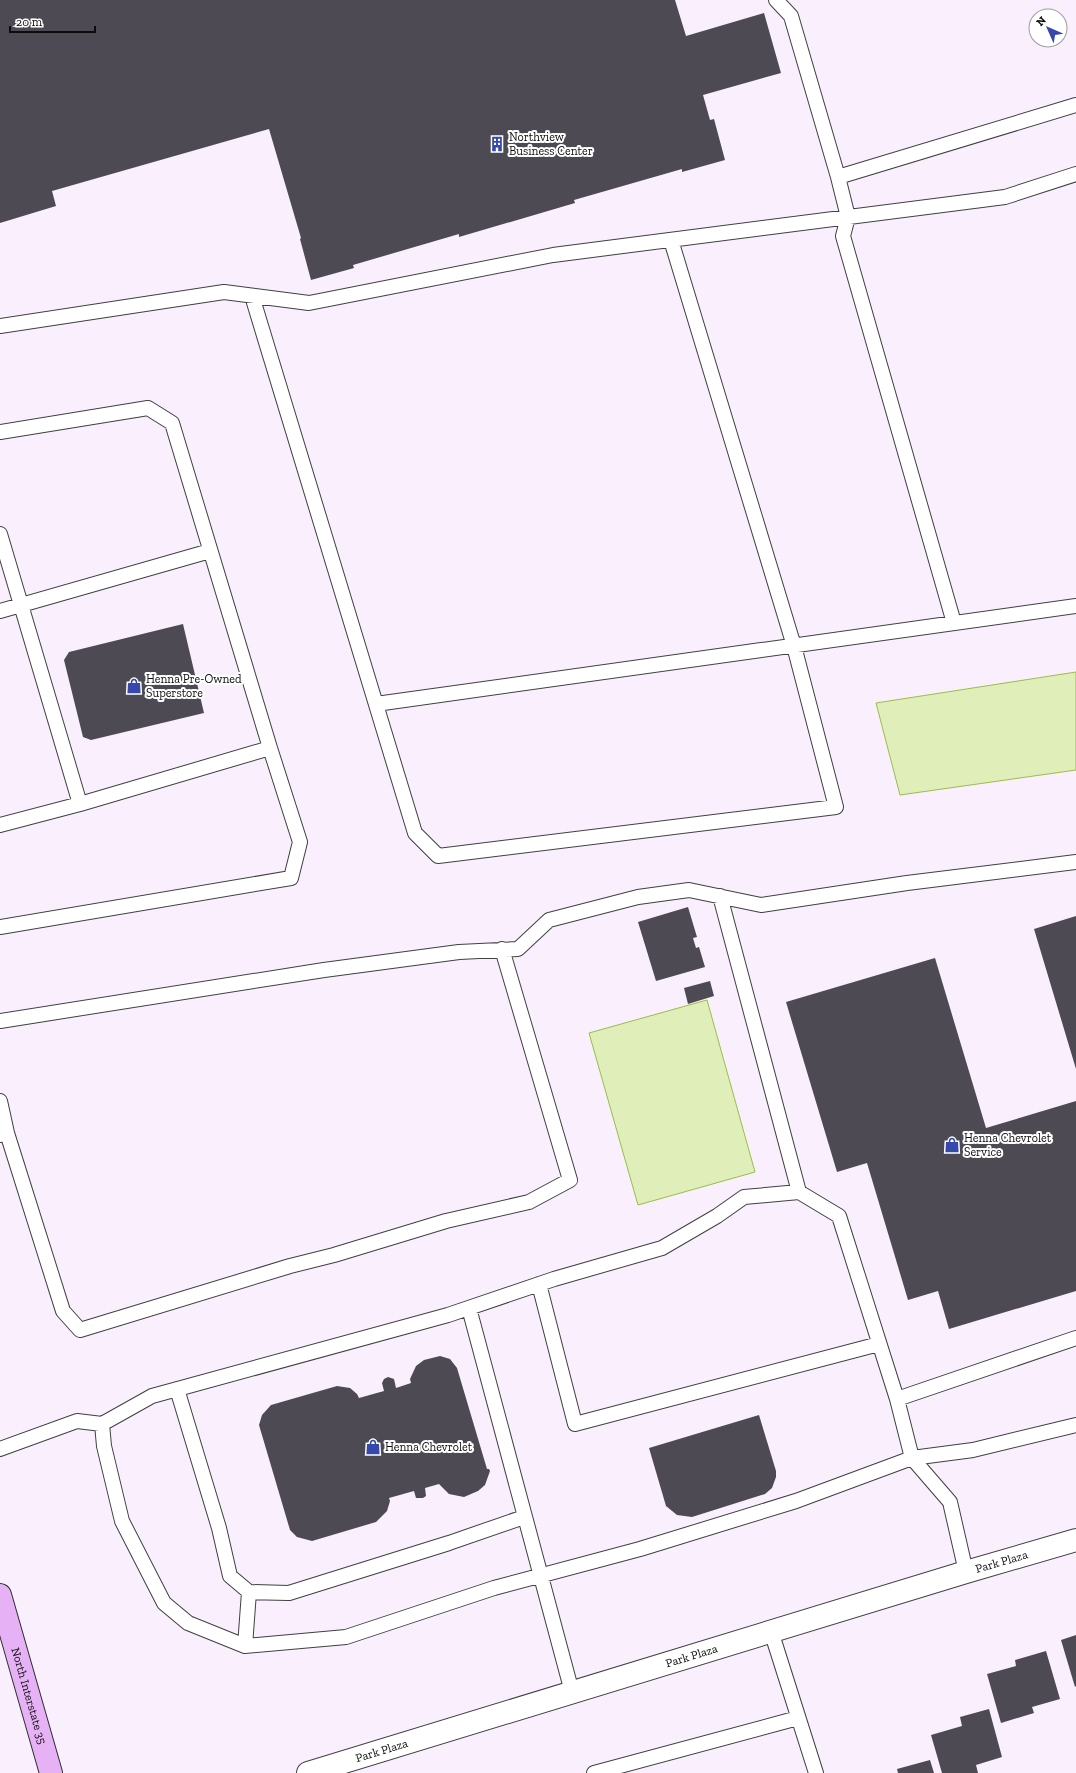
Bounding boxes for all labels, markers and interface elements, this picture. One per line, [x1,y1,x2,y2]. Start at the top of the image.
scale bar [10,8,95,34]
north arrow [1028,8,1068,48]
text: N [1034,13,1049,29]
text: 20 m [16,15,43,29]
place label: Northview Business Center [509,130,593,158]
building icon: Northview Business Center [488,135,506,153]
place label: Henna Pre-Owned Superstore [146,672,242,700]
shop icon: Henna Pre-Owned Superstore [125,677,143,695]
place label: Henna Chevrolet Service [964,1131,1052,1159]
shop icon: Henna Chevrolet Service [943,1136,961,1154]
shop icon: Henna Chevrolet [364,1438,382,1456]
place label: Henna Chevrolet [385,1440,473,1454]
street label: Park Plaza [974,1547,1030,1576]
street label: Park Plaza [664,1641,719,1670]
street label: North Interstate 35 [8,1646,49,1746]
street label: Park Plaza [354,1736,410,1765]

